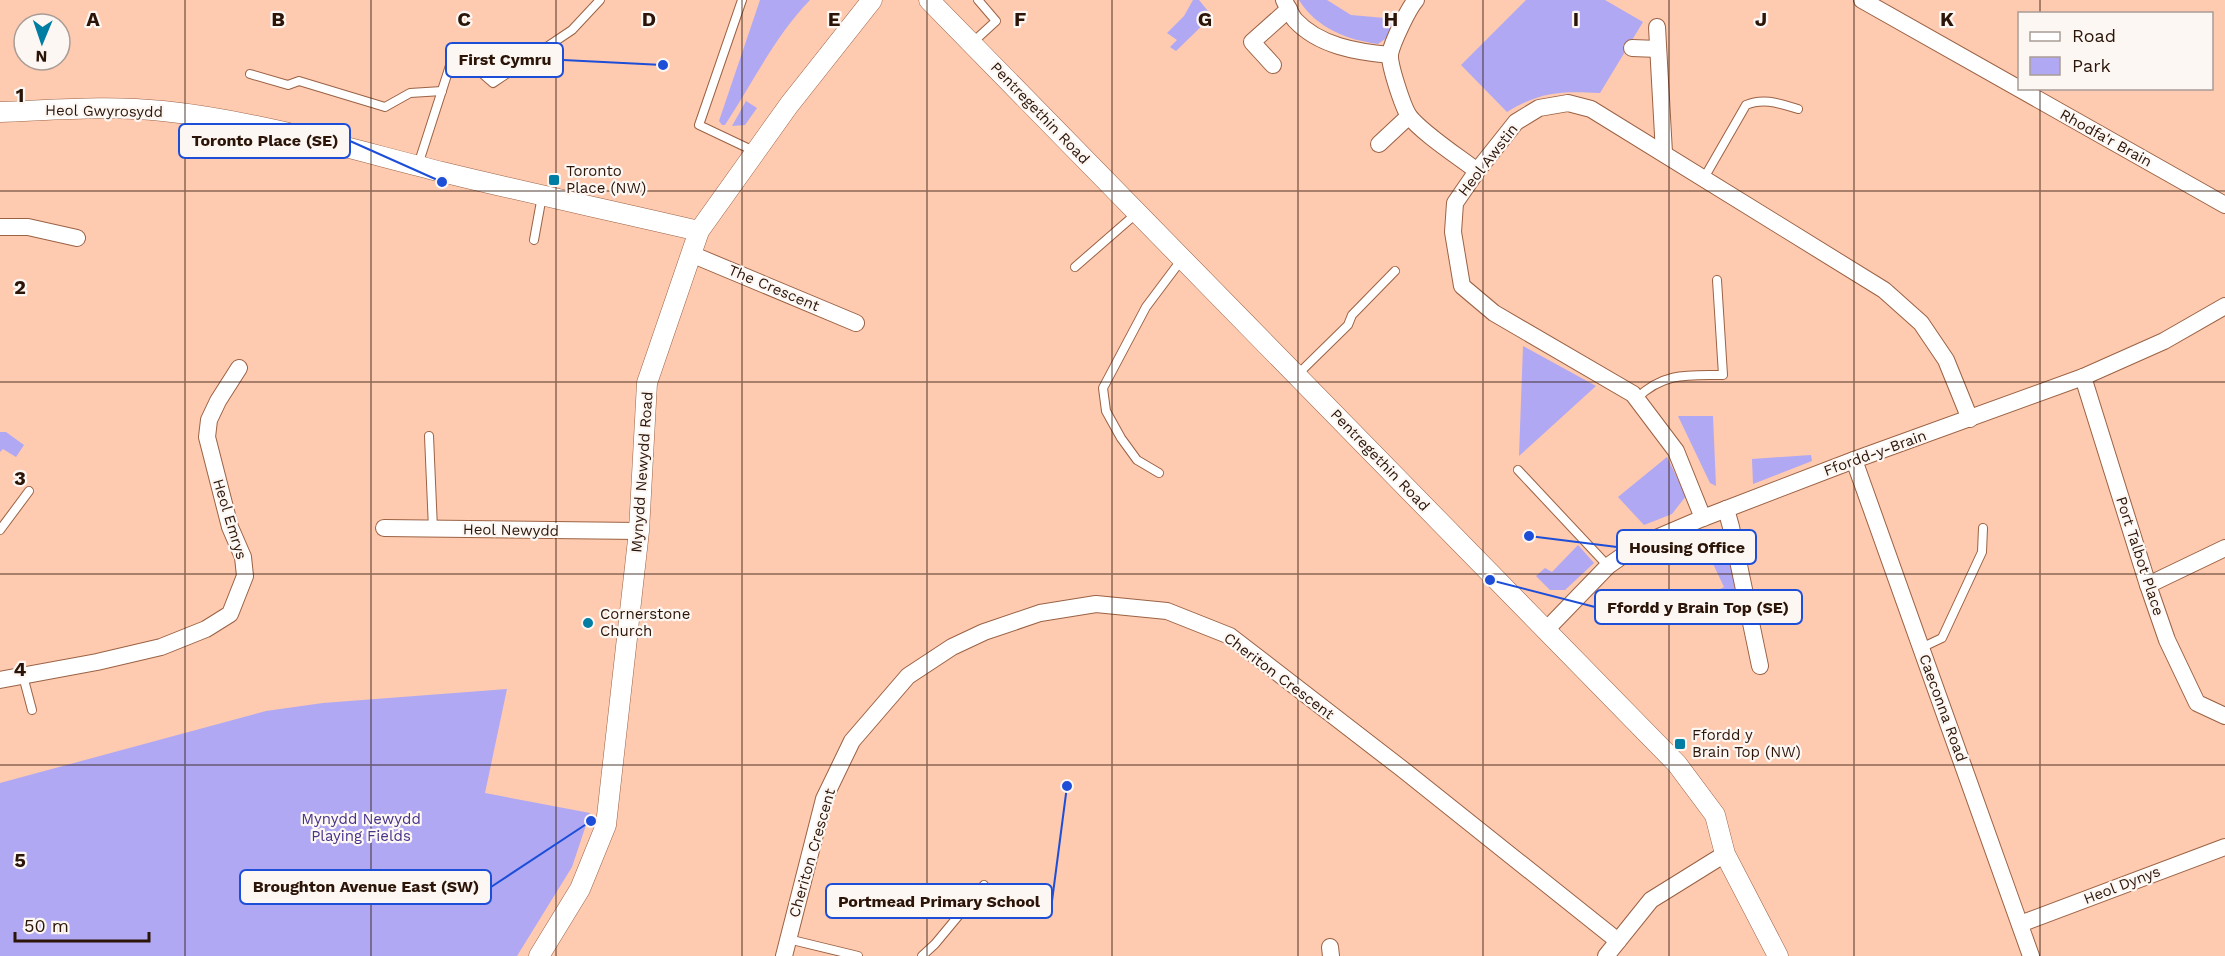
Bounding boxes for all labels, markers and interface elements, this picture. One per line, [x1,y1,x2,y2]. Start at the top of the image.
text: A [86,7,100,31]
text: B [271,7,285,31]
text: C [457,7,471,31]
text: D [642,7,656,31]
text: E [828,7,840,31]
text: F [1014,7,1026,31]
text: G [1198,7,1212,31]
text: H [1384,7,1398,31]
text: I [1573,7,1579,31]
text: J [1755,7,1767,31]
text: K [1940,7,1954,31]
north arrow [12,12,72,72]
legend [2018,12,2213,90]
text: Road [2072,25,2116,46]
callout: First Cymru [446,43,563,77]
text: N [35,47,48,66]
text: First Cymru [458,50,552,69]
text: Park [2072,55,2111,76]
street label: Pentregethin Road [987,58,1093,168]
text: 1 [16,83,24,107]
street label: Heol Gwyrosydd [45,101,163,121]
street label: Rhodfa'r Brain [2057,105,2155,171]
street label: Heol Awstin [1454,120,1522,200]
callout: Toronto Place (SE) [179,124,350,158]
text: Toronto Place (SE) [192,131,338,150]
place label: Toronto Place (NW) [566,162,646,197]
marker: Toronto Place (NW) [547,173,561,187]
street label: The Crescent [726,261,823,316]
text: 2 [14,275,26,299]
street label: Mynydd Newydd Road [627,391,657,553]
street label: Pentregethin Road [1327,405,1433,515]
street label: Ffordd-y-Brain [1821,426,1929,480]
text: 3 [14,466,26,490]
street label: Heol Emrys [209,477,251,561]
street label: Port Talbot Place [2112,494,2168,618]
street label: Heol Newydd [463,520,559,540]
callout: Housing Office [1617,530,1756,564]
text: Housing Office [1629,538,1745,557]
callout: Ffordd y Brain Top (SE) [1595,590,1802,624]
text: Ffordd y Brain Top (SE) [1607,598,1789,617]
place label: Cornerstone Church [600,605,690,640]
marker: Cornerstone Church [581,616,595,630]
street label: Cheriton Crescent [1220,629,1338,724]
street label: Caeconna Road [1915,652,1971,764]
text: 4 [14,657,27,681]
place label: Ffordd y Brain Top (NW) [1692,726,1801,761]
marker: Ffordd y Brain Top (NW) [1673,737,1687,751]
street label: Cheriton Crescent [785,786,839,920]
park label: Mynydd Newydd Playing Fields [301,810,421,845]
text: 5 [14,848,26,872]
street label: Heol Dynys [2081,862,2163,908]
callout: Broughton Avenue East (SW) [240,870,491,904]
text: Broughton Avenue East (SW) [253,877,479,896]
callout: Portmead Primary School [826,884,1052,918]
text: Portmead Primary School [838,892,1041,911]
scale bar [15,905,148,943]
text: 50 m [24,915,69,936]

